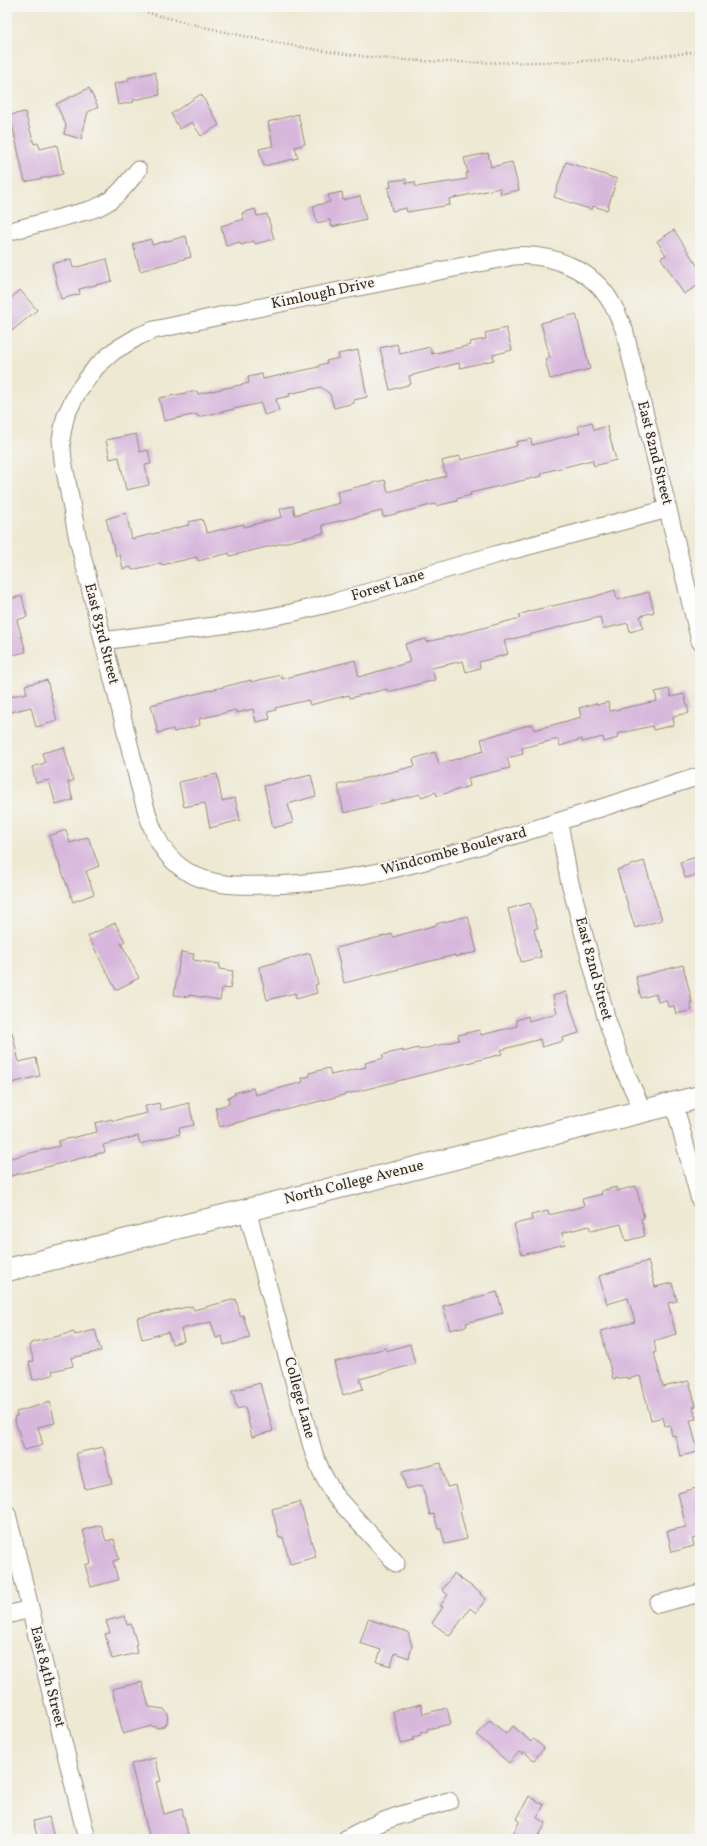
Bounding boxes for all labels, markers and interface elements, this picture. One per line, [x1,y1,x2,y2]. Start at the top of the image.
street label: Kimlough Drive [269,273,377,315]
street label: East 82nd Street [631,399,677,507]
street label: Forest Lane [349,565,427,607]
street label: East 83rd Street [78,581,124,687]
street label: Windcombe Boulevard [379,822,529,882]
street label: East 82nd Street [569,915,617,1023]
street label: North College Avenue [282,1155,426,1211]
street label: College Lane [278,1355,320,1441]
street label: East 84th Street [24,1624,70,1730]

